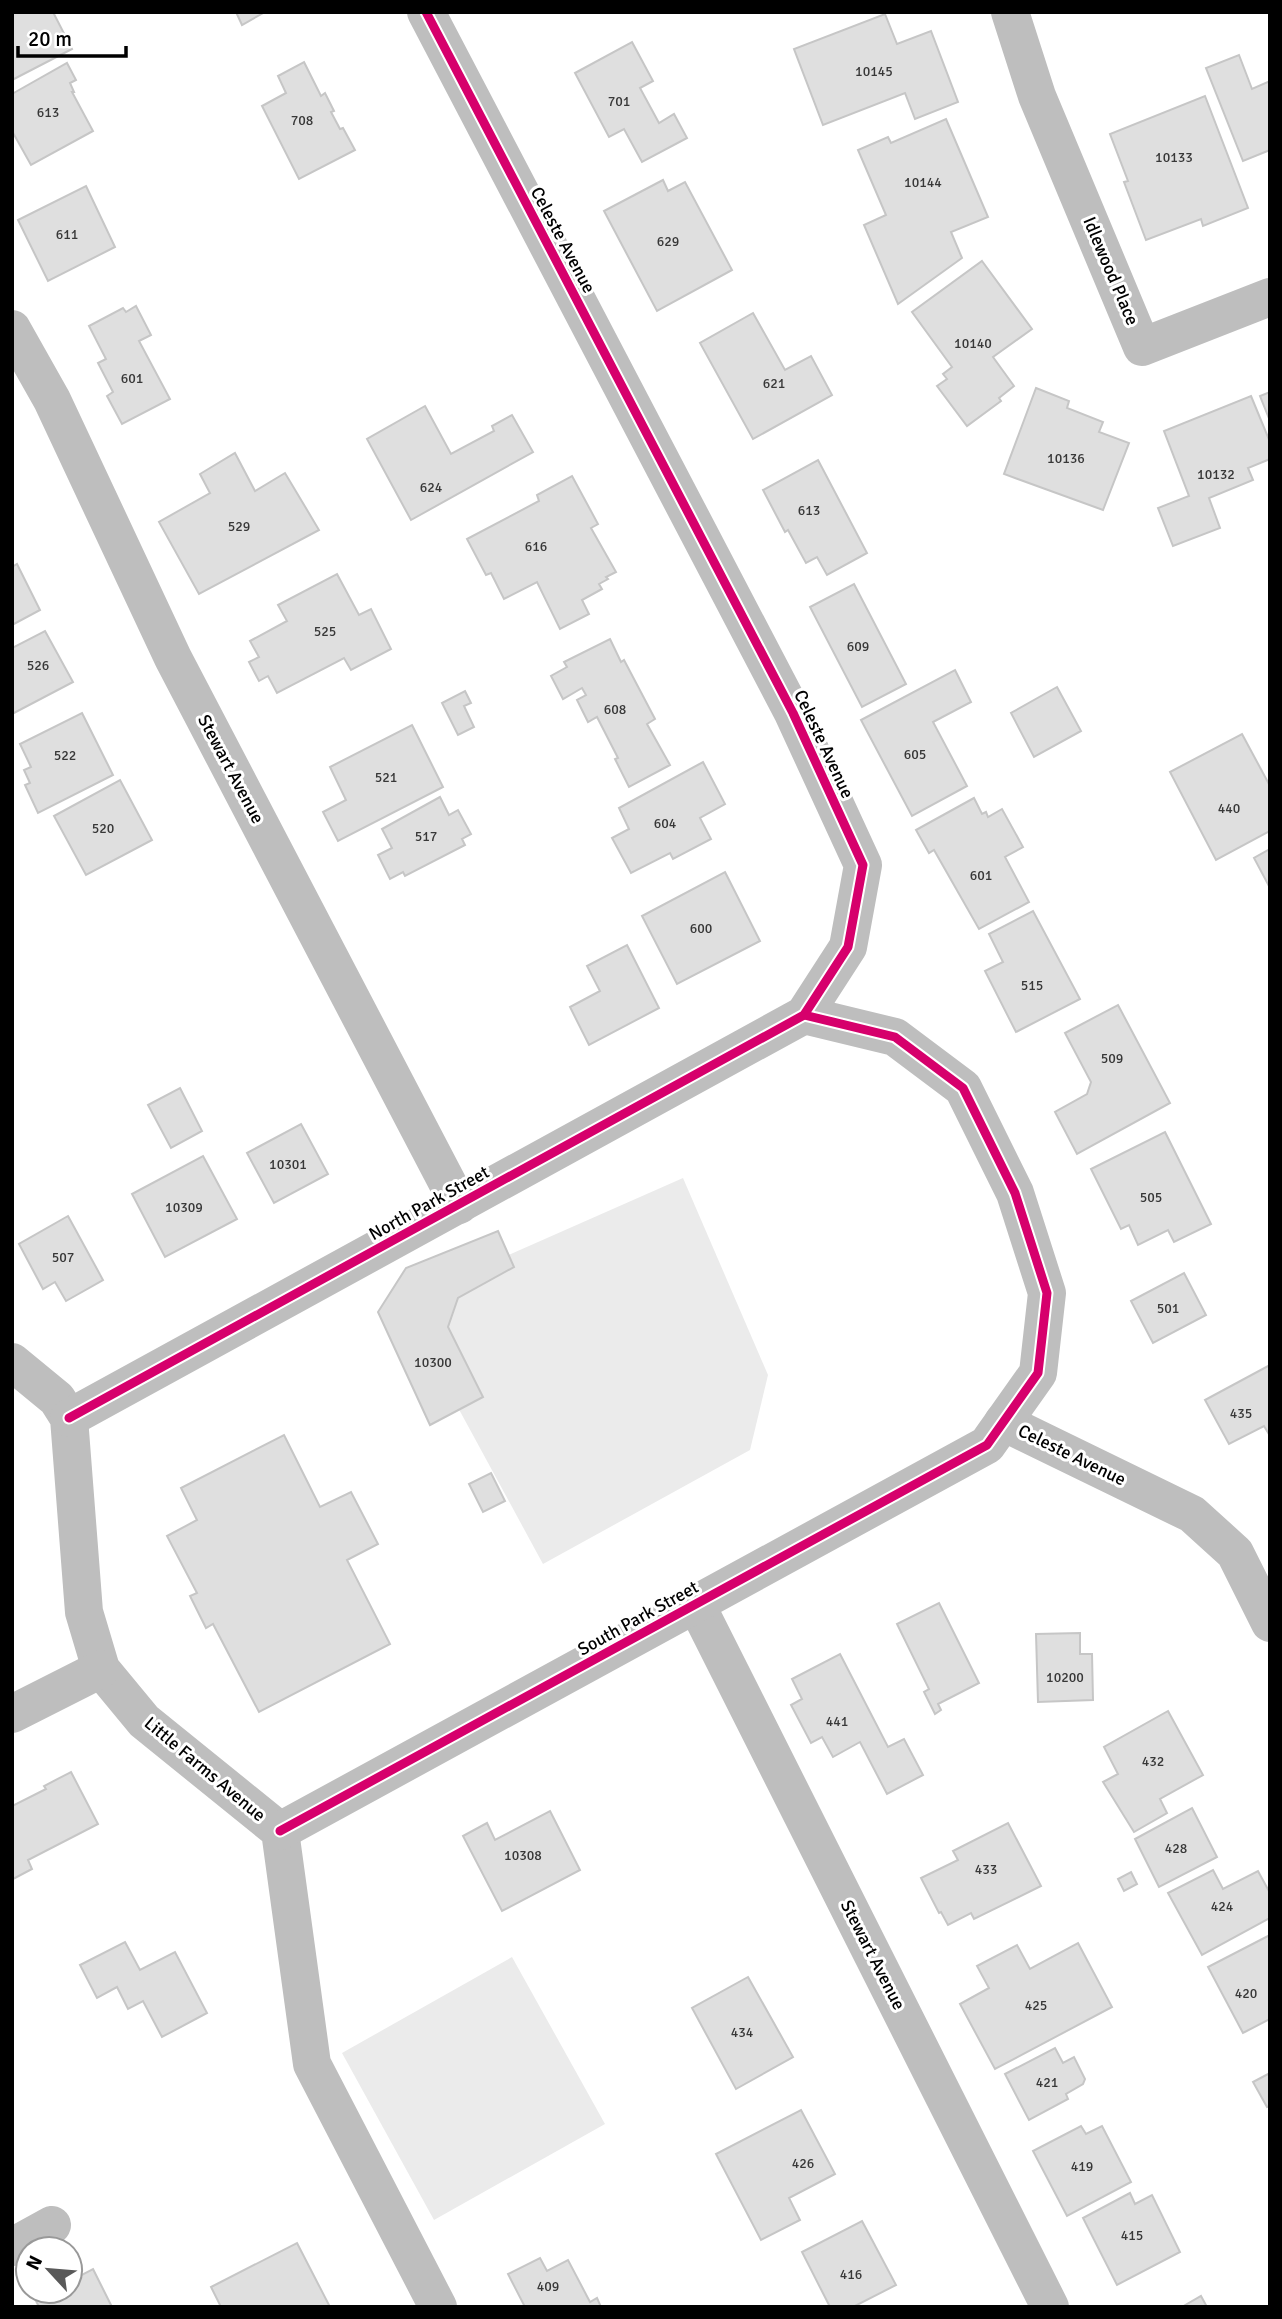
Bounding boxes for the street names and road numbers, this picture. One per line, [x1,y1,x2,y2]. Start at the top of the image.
street label: Celeste Avenue [526,183,600,297]
street label: Idlewood Place [1078,213,1144,329]
street label: Celeste Avenue [789,686,859,802]
street label: Stewart Avenue [193,711,269,827]
street label: North Park Street [365,1161,493,1245]
street label: Celeste Avenue [1015,1419,1129,1491]
street label: South Park Street [574,1576,702,1660]
street label: Little Farms Avenue [140,1712,270,1826]
street label: Stewart Avenue [836,1896,910,2014]

